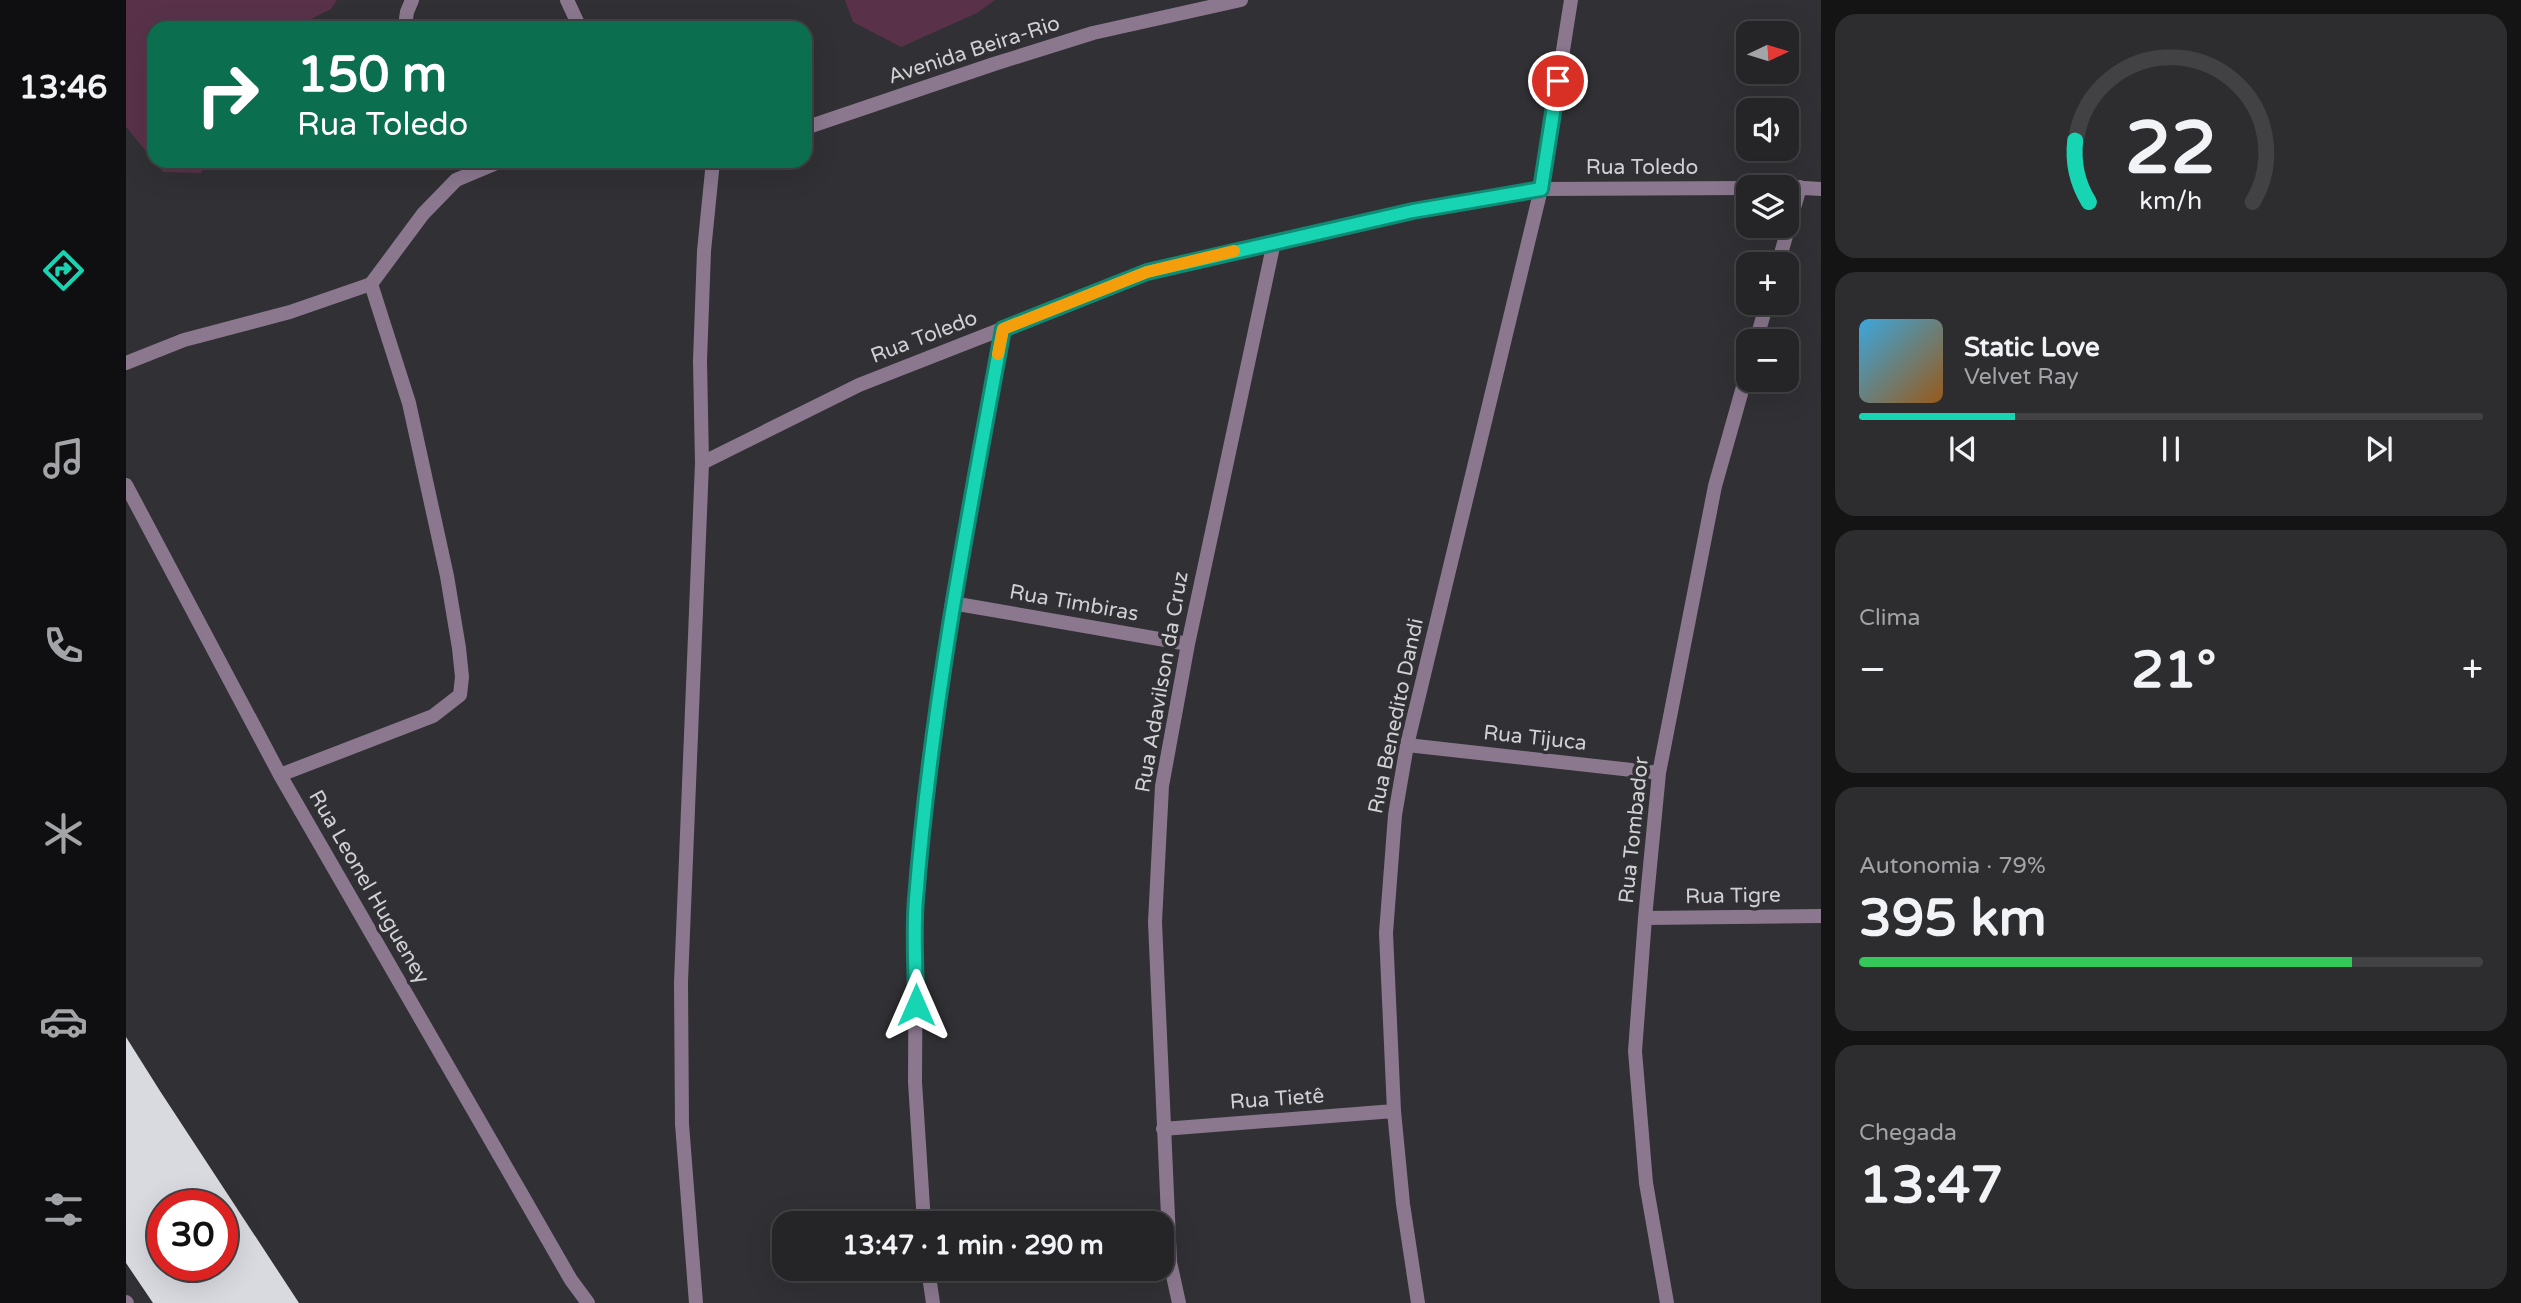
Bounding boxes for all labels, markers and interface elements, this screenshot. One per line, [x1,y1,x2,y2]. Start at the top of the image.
street label: Avenida Beira-Rio [885,10,1063,90]
north arrow [1736,21,1799,84]
map controls [1736,21,1799,392]
text: 150 m [297,46,447,105]
icon: right [182,49,273,140]
pin [1528,51,1588,111]
icon: arrive [1539,62,1577,100]
text: 13:46 [19,69,107,107]
button: sound [1736,98,1799,161]
text: 22 [2125,105,2217,193]
text: Rua Toledo [297,106,468,144]
street label: Rua Toledo [1586,155,1698,180]
button: layers [1736,175,1799,238]
text: km/h [2140,186,2202,216]
icon: directions [39,246,88,295]
button: + [1736,252,1799,315]
street label: Rua Toledo [867,305,981,369]
button: − [1736,329,1799,392]
text: Static Love [1964,332,2100,363]
text: Velvet Ray [1964,363,2079,391]
icon: previous [1944,430,1982,468]
icon: pause [2152,430,2190,468]
icon: next [2360,430,2398,468]
icon: music [39,434,88,483]
street label: Rua Adavilson da Cruz [1130,569,1194,795]
street label: Rua Timbiras [1008,579,1140,627]
text: Clima [1859,604,1920,632]
street label: Rua Benedito Dandi [1363,616,1429,816]
icon: phone [39,621,88,670]
text: 21° [2131,639,2216,702]
text: − [1859,647,1886,693]
text: + [2462,647,2483,693]
street label: Rua Tijuca [1482,720,1588,756]
street label: Rua Tombador [1614,755,1654,905]
street label: Rua Leonel Hugueney [303,786,435,988]
icon: climate [39,809,88,858]
text: Autonomia · 79% [1859,852,2046,880]
street label: Rua Tigre [1685,883,1781,909]
text: 395 km [1859,887,2047,950]
position arrow [879,968,953,1042]
icon: car [39,997,88,1046]
street label: Rua Tietê [1229,1083,1325,1115]
text: Chegada [1859,1119,1957,1147]
text: 13:47 [1859,1154,2003,1217]
icon: filters [39,1185,88,1234]
speed limit sign: 30 [147,1190,238,1281]
text: 13:47 · 1 min · 290 m [842,1230,1104,1261]

